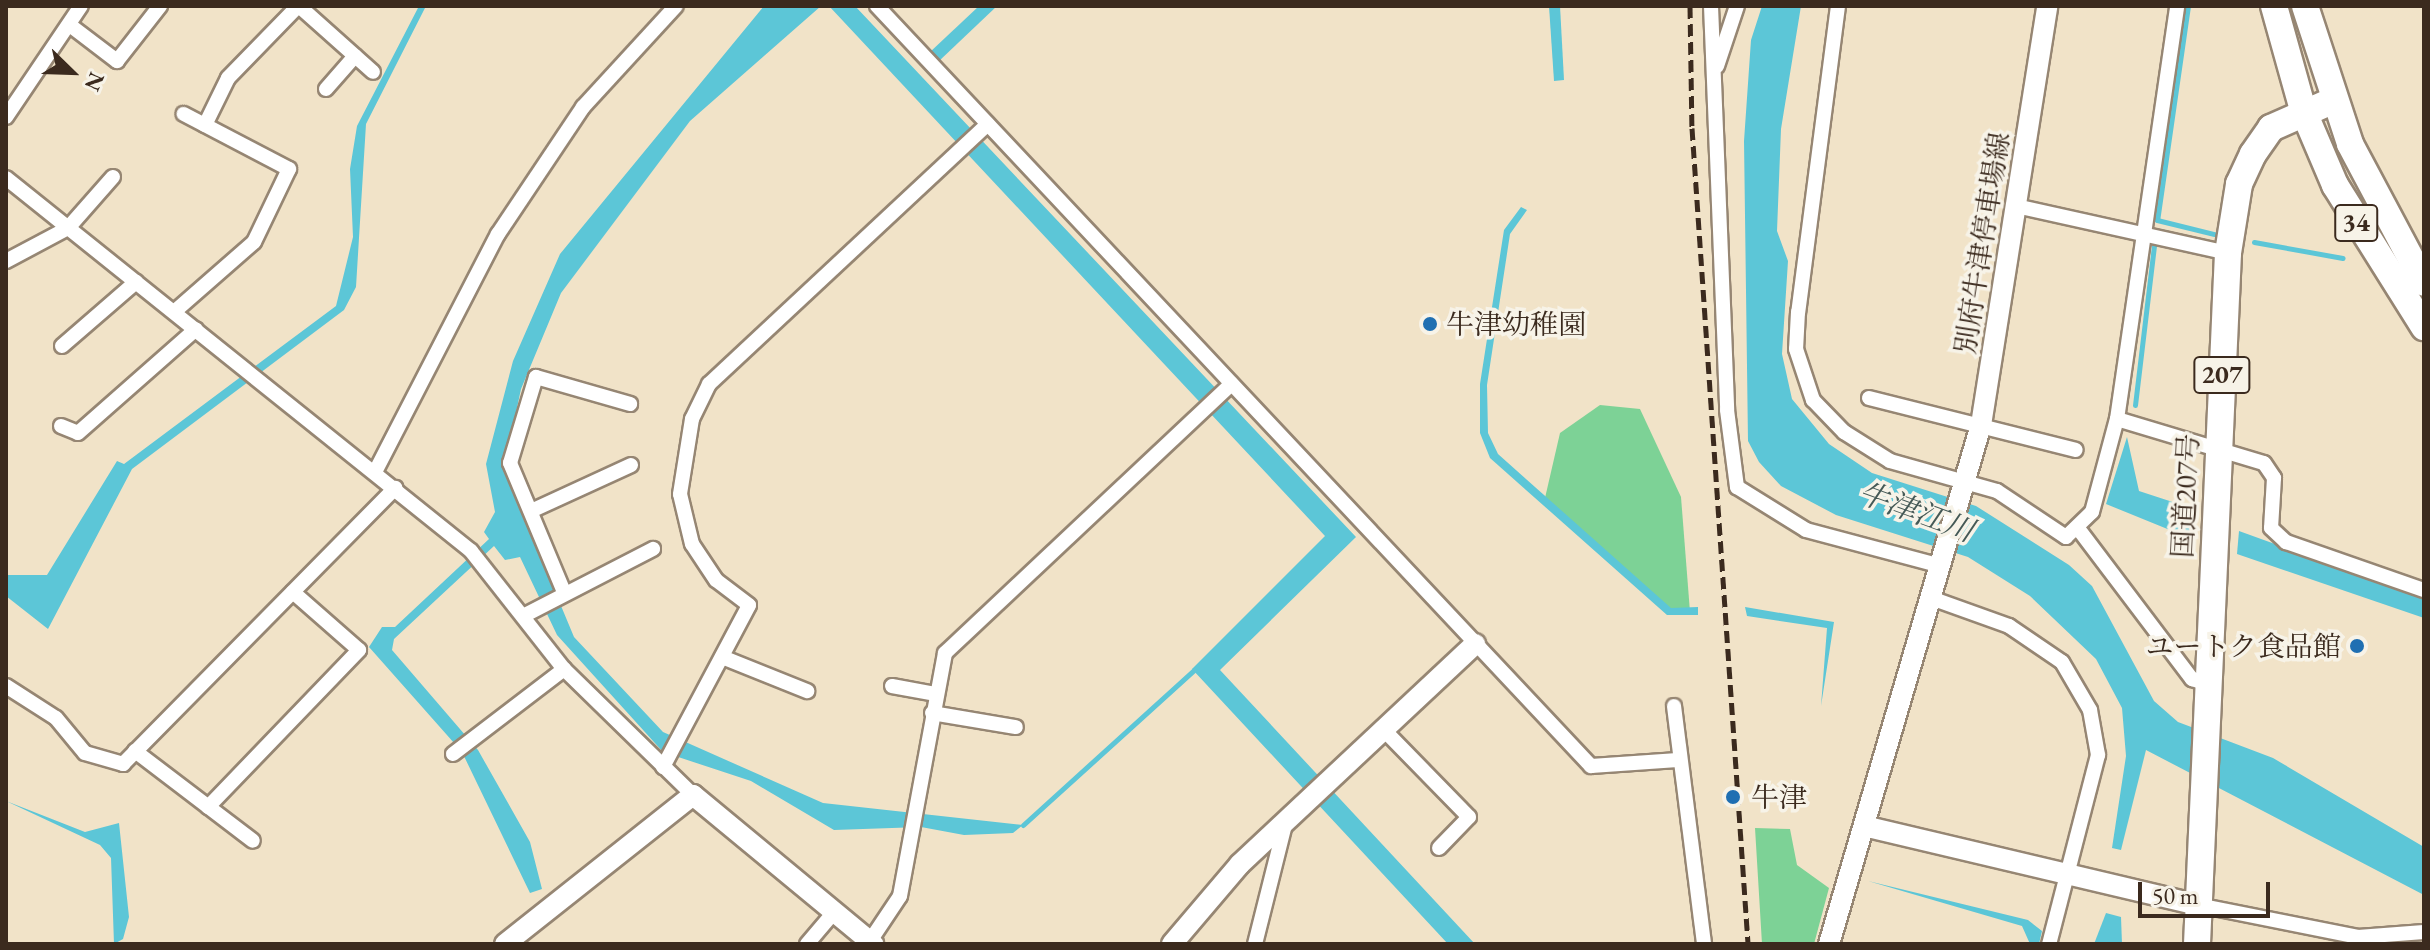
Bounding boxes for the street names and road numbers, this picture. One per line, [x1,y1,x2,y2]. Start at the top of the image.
street label: 別府牛津停車場線 [1948,130,2016,356]
road number: 34 [2334,201,2378,245]
road number: 207 [2192,353,2252,397]
street label: 国道207号 [2165,433,2205,559]

